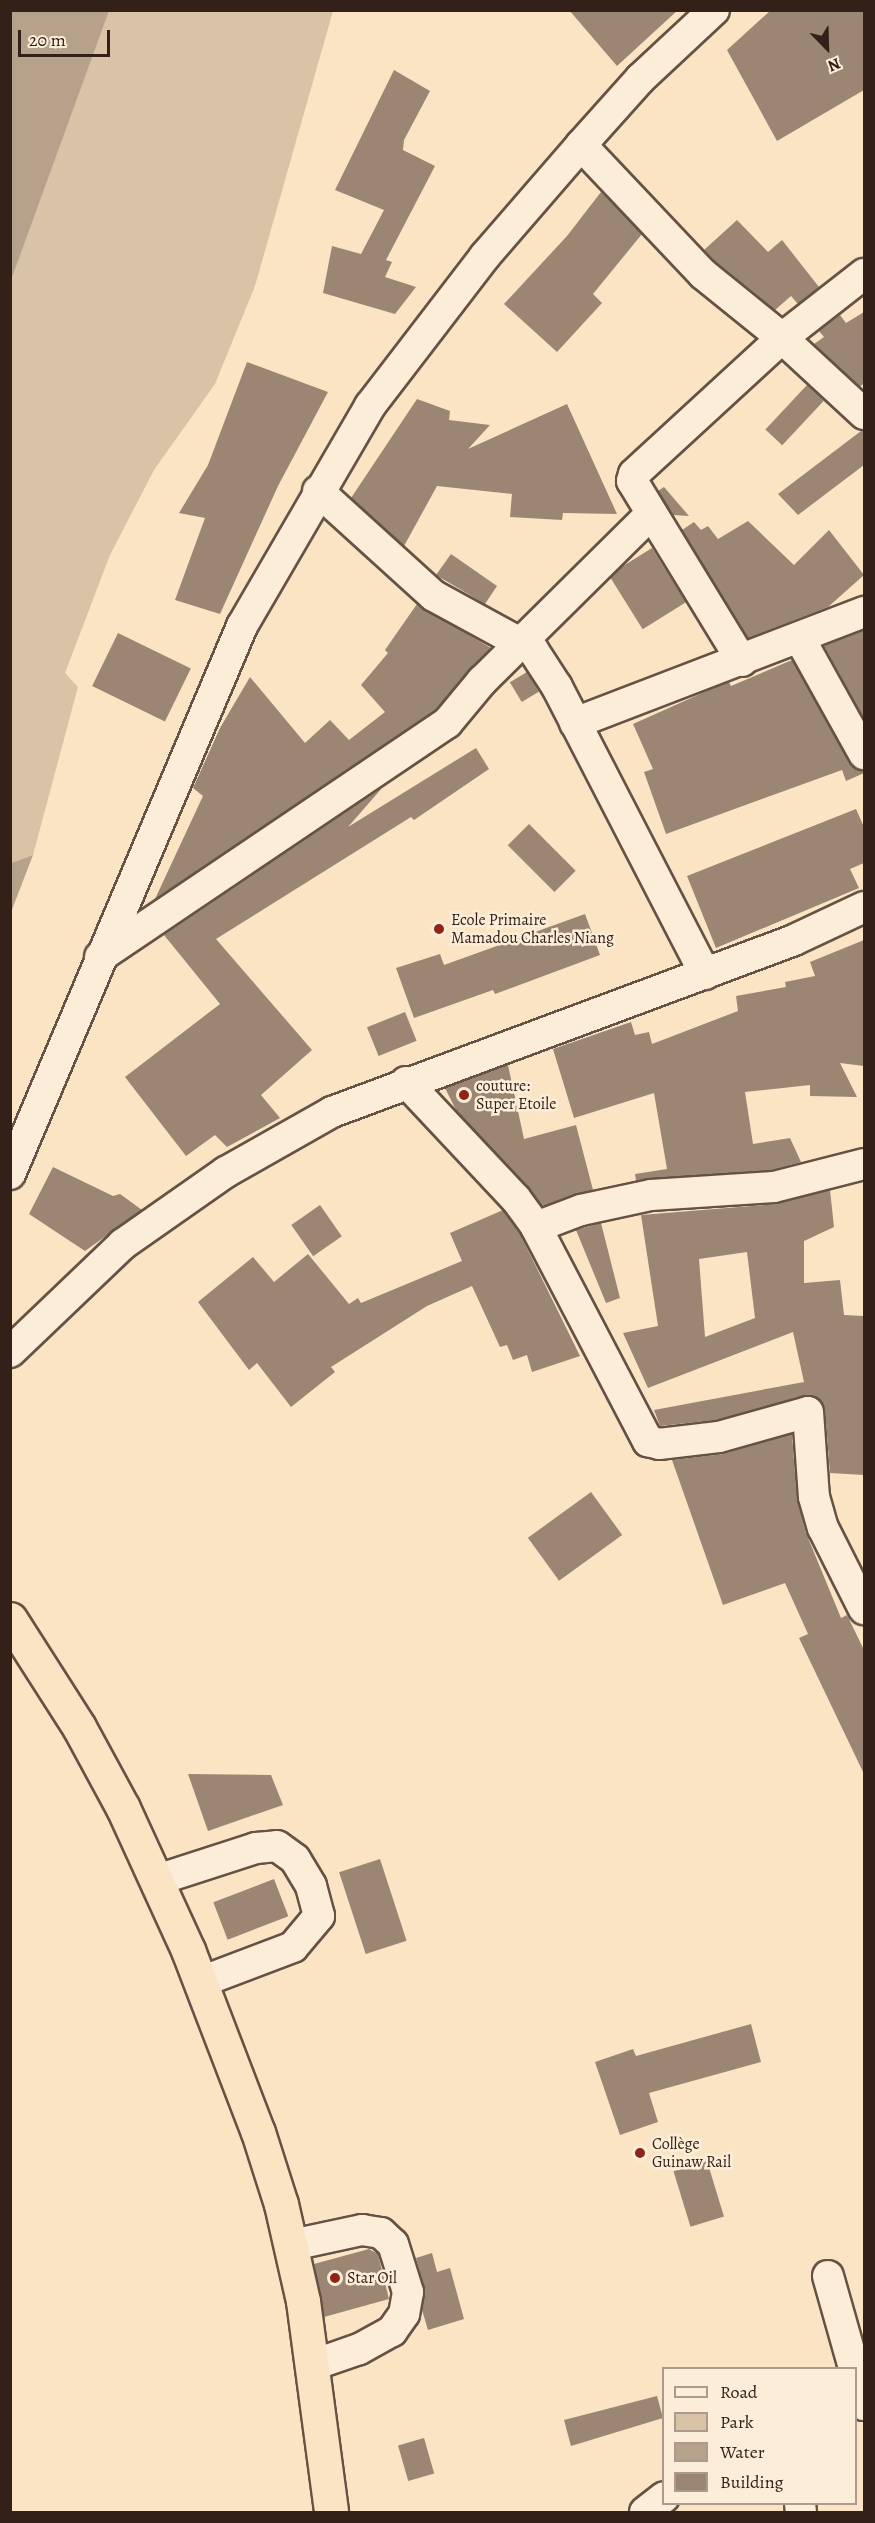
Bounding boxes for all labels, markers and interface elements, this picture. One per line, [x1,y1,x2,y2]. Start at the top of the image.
scale bar [21,18,112,56]
north arrow [797,18,857,78]
text: 20 m [29,28,66,52]
text: N [824,52,844,77]
place label: Ecole Primaire Mamadou Charles Niang [451,910,614,948]
marker: Ecole Primaire Mamadou Charles Niang [432,922,446,936]
place label: couture: Super Etoile [476,1076,556,1114]
marker: couture: Super Etoile [457,1088,471,1102]
place label: Collège Guinaw Rail [652,2134,731,2172]
marker: Collège Guinaw Rail [633,2146,647,2160]
place label: Star Oil [347,2268,397,2288]
marker: Star Oil [328,2271,342,2285]
legend [662,2367,857,2505]
text: Road [720,2380,757,2404]
text: Park [720,2410,754,2434]
text: Water [720,2440,765,2464]
text: Building [720,2470,784,2494]

